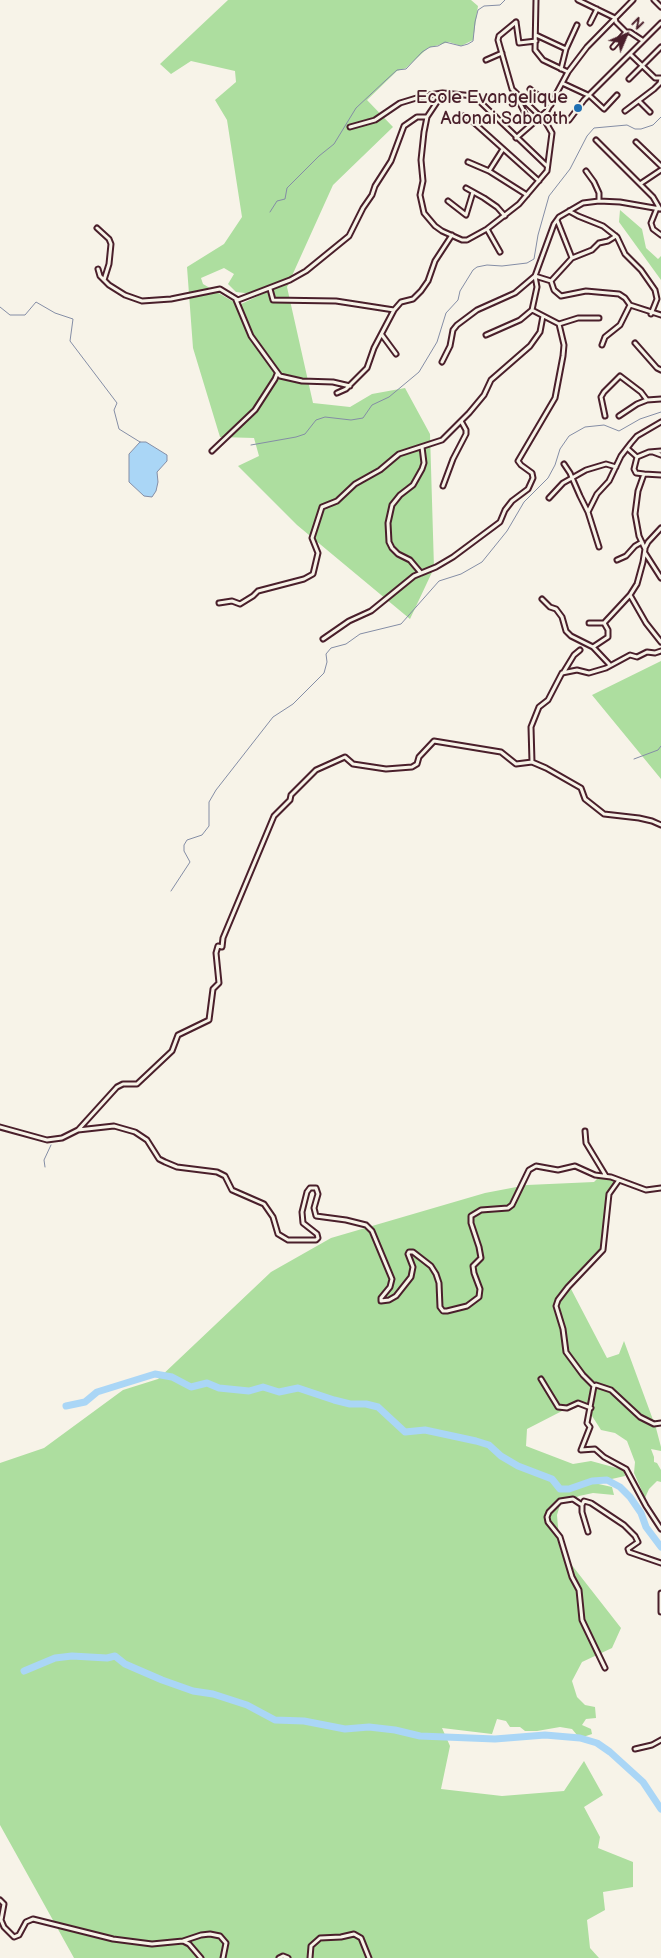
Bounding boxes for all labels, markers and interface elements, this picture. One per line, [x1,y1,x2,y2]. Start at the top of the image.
north arrow [601,10,651,60]
text: N [627,14,647,34]
place label: Ecole Evangelique Adonai Sabaoth [416,87,568,130]
marker: Ecole Evangelique Adonai Sabaoth [572,102,584,114]

